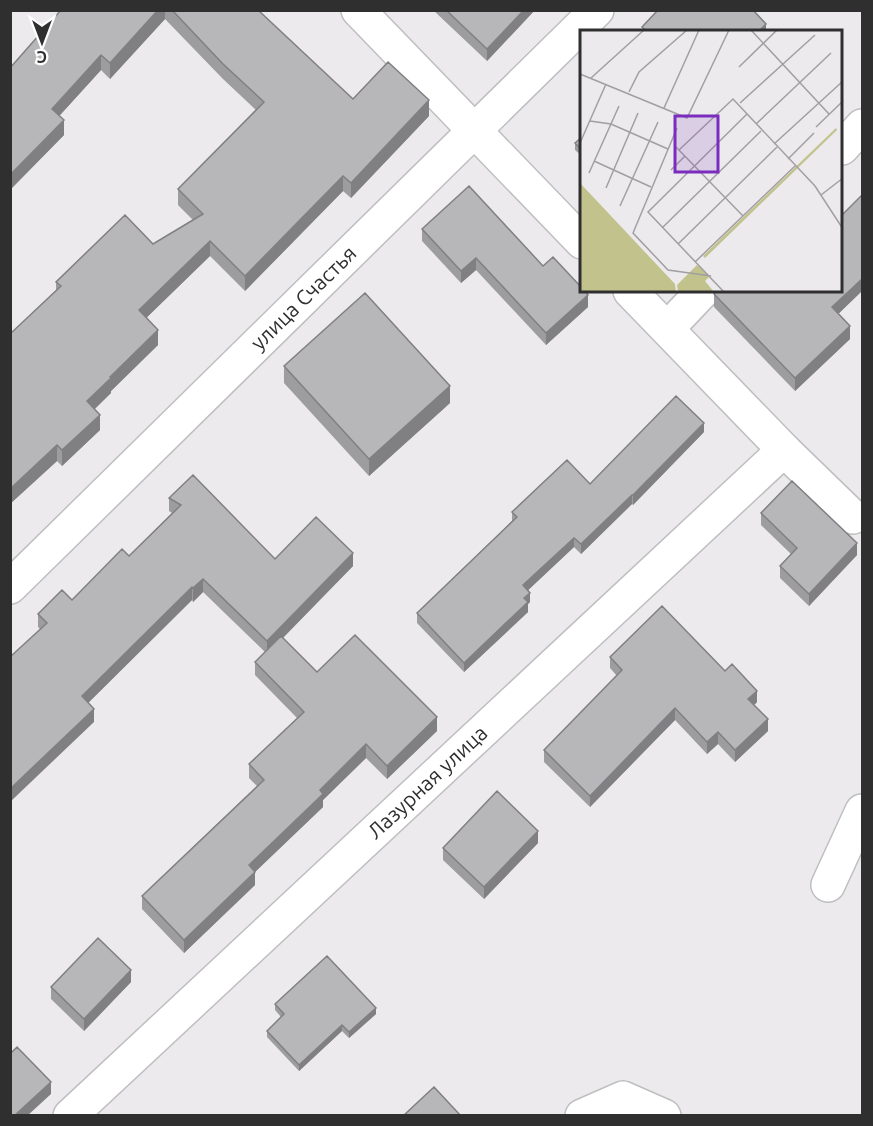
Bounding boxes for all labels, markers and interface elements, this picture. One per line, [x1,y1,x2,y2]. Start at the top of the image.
north arrow [12,12,72,72]
inset map [580,30,843,292]
text: С [37,48,47,66]
street label: улица Счастья [246,241,361,354]
street label: Лазурная улица [362,720,492,843]

